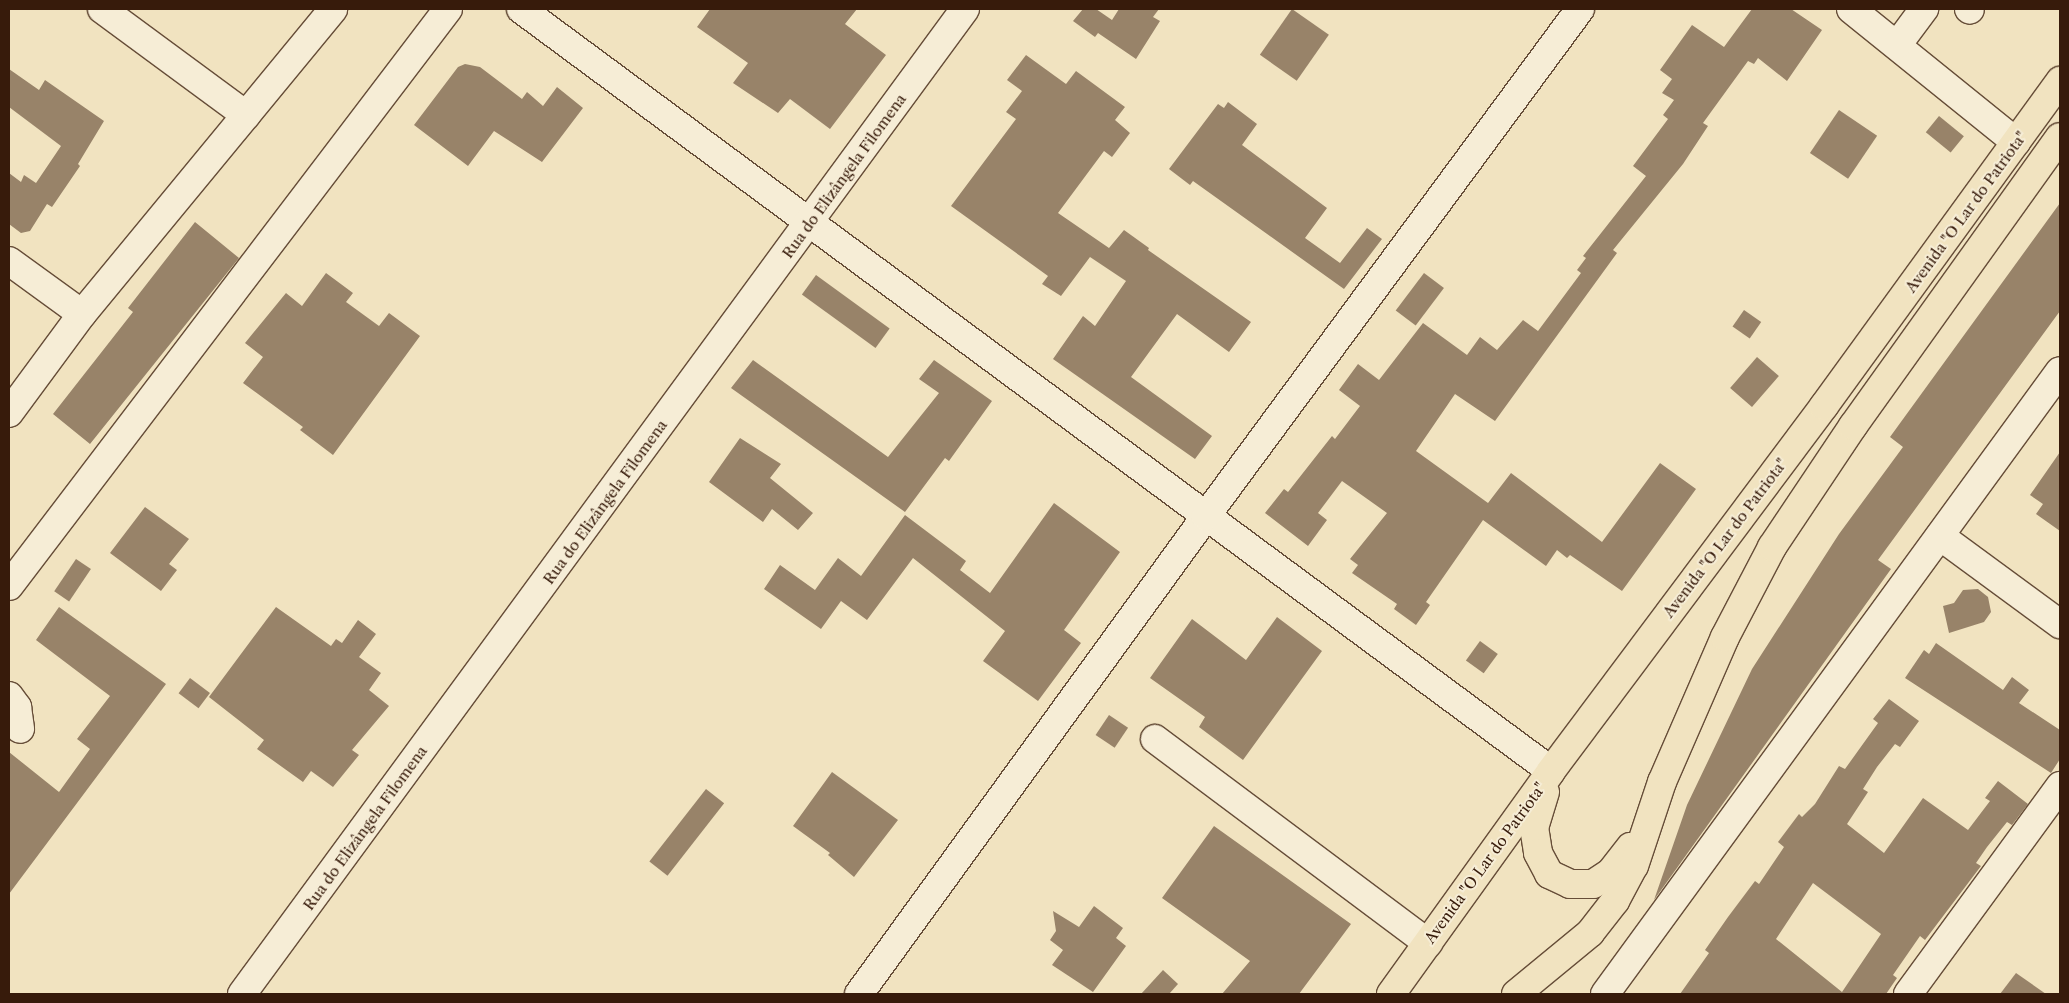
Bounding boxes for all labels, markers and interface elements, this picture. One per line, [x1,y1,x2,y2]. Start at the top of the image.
street label: Rua do Elizângela Filomena [778,90,910,262]
street label: Avenida "O Lar do Patriota" [1901,128,2031,296]
street label: Rua do Elizângela Filomena [539,416,671,588]
street label: Avenida "O Lar do Patriota" [1659,455,1791,621]
street label: Rua do Elizângela Filomena [299,742,431,914]
street label: Avenida "O Lar do Patriota" [1420,779,1550,947]

